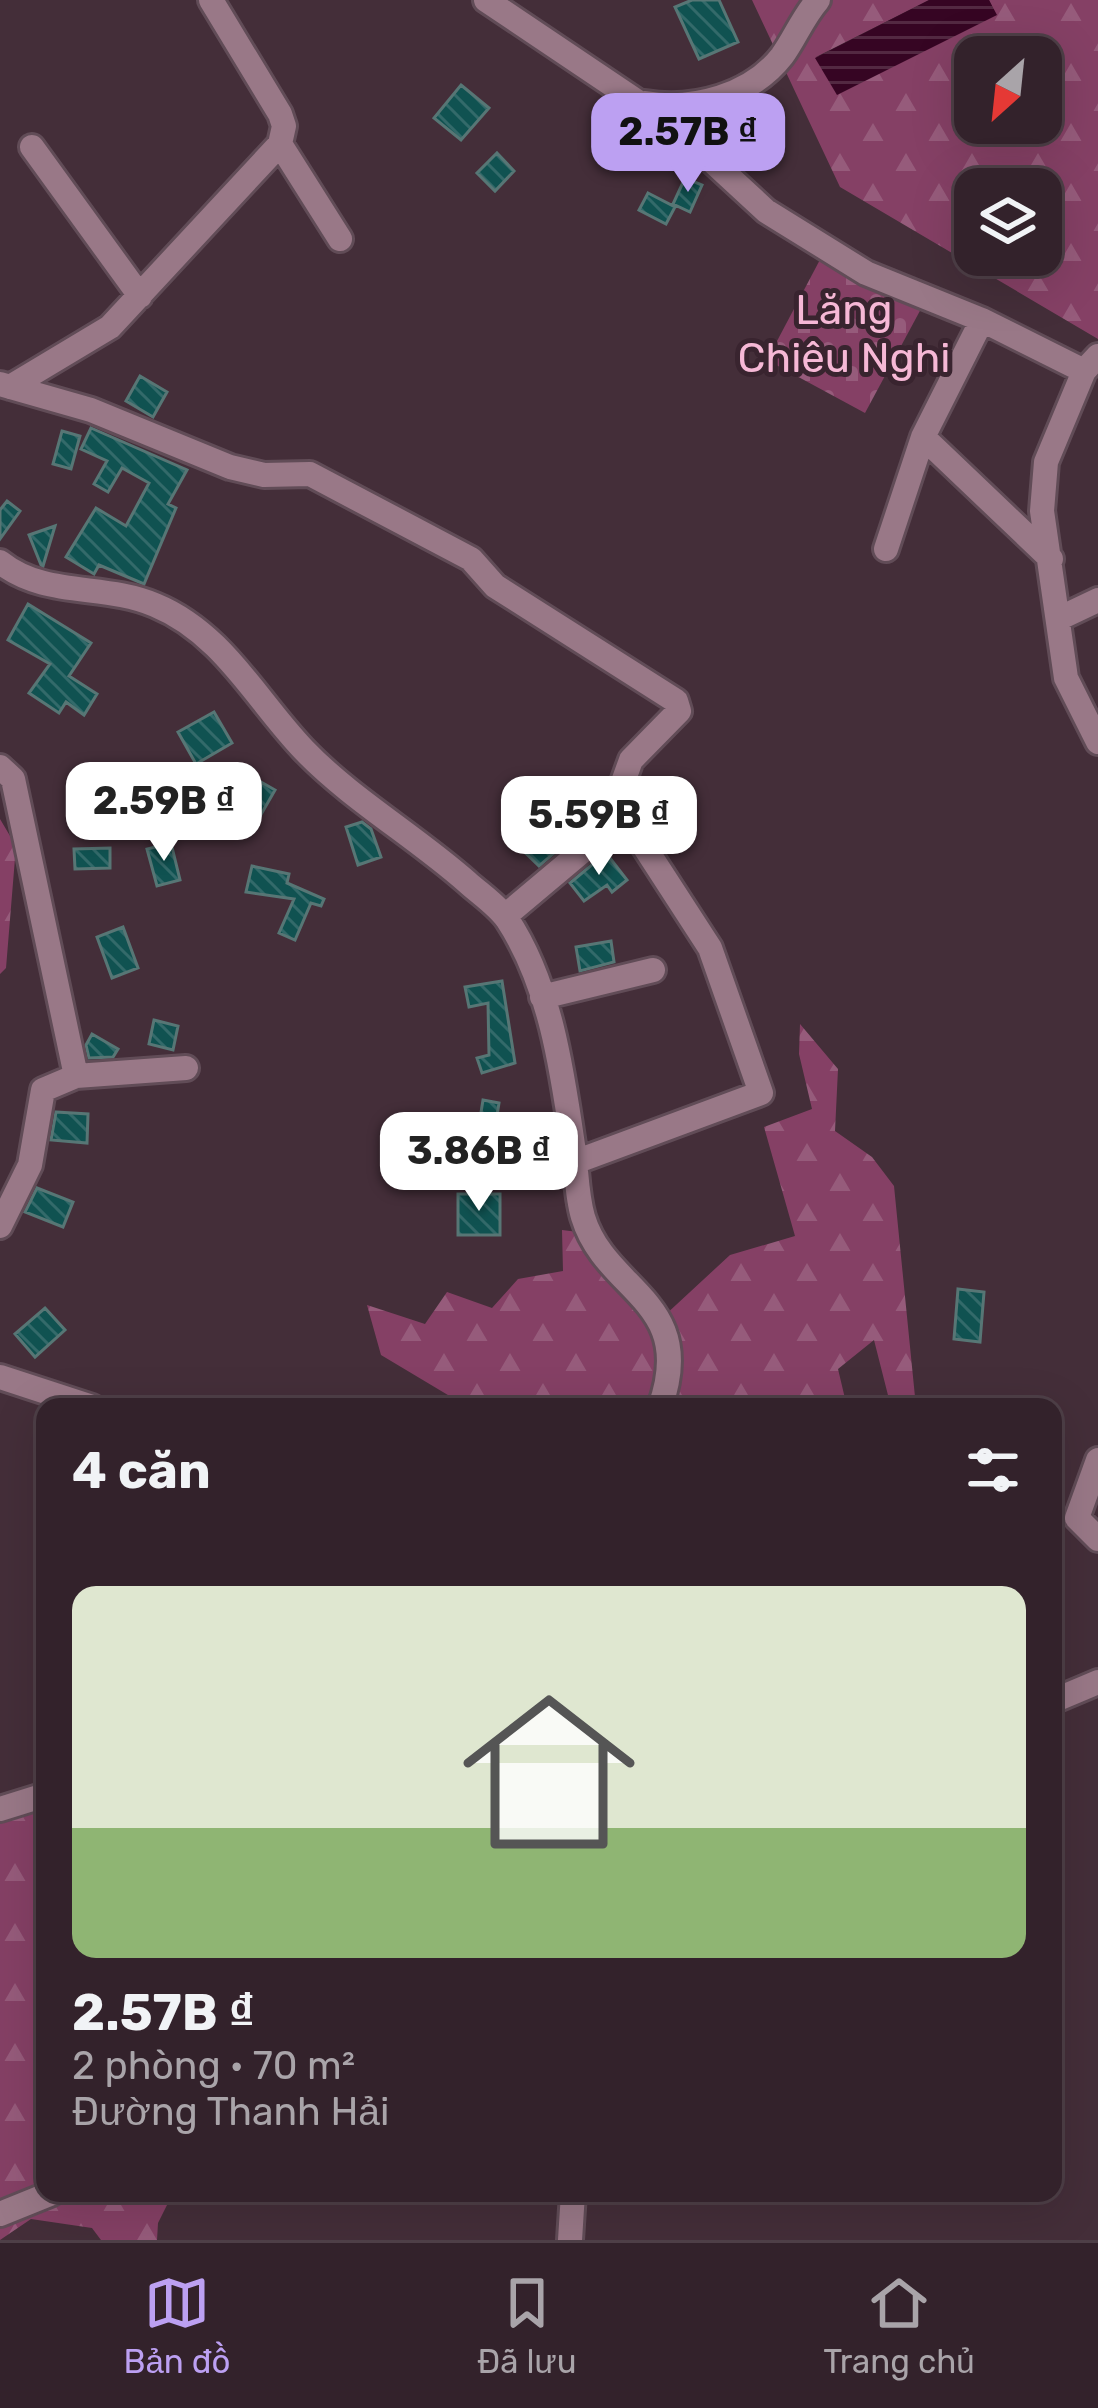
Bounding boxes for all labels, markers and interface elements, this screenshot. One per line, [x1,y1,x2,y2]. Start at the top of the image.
north arrow [954,36,1062,144]
map controls [954,36,1062,276]
pin: 2.57B ₫ [577,93,799,195]
text: 2.57B ₫ [618,109,758,155]
button: layers [954,168,1062,276]
park label: Lăng Chiêu Nghi [738,285,950,383]
pin: 2.59B ₫ [53,762,275,864]
pin: 5.59B ₫ [488,776,710,878]
text: 2.59B ₫ [93,778,235,824]
text: 5.59B ₫ [528,792,670,838]
pin: 3.86B ₫ [368,1112,590,1214]
text: 3.86B ₫ [407,1128,551,1174]
icon: filters [960,1437,1026,1503]
text: 4 căn [72,1440,211,1501]
icon: home [441,1664,657,1880]
text: 2.57B ₫ [72,1982,255,2043]
text: 2 phòng · 70 m² [72,2043,355,2089]
text: Đường Thanh Hải [72,2089,389,2135]
tab: Bản đồ [123,2270,230,2381]
tab: Đã lưu [477,2270,577,2381]
tab: Trang chủ [823,2270,975,2381]

